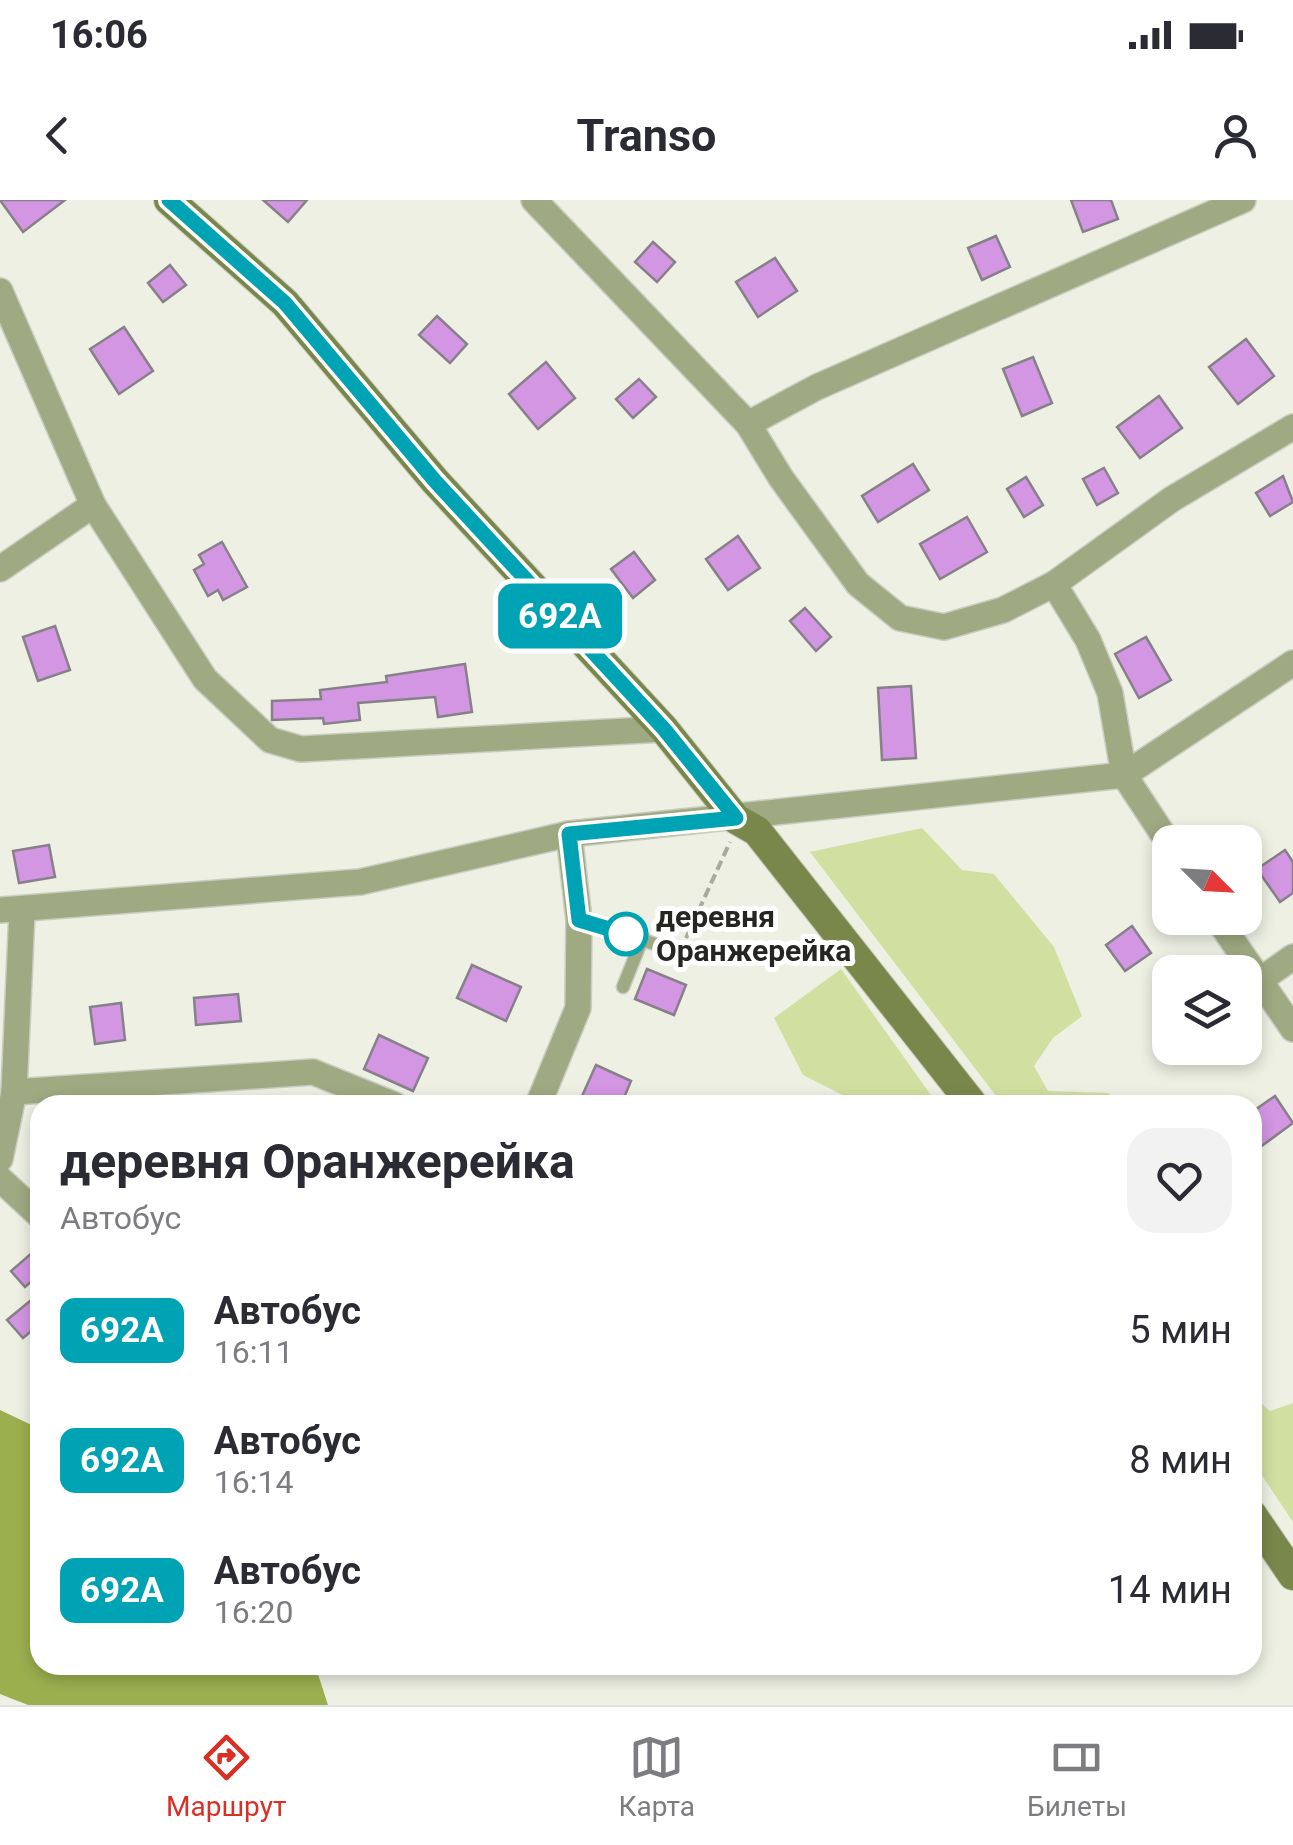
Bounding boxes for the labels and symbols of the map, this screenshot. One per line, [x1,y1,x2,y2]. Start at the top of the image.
line badge: 692А [490,584,630,648]
north arrow [1152,825,1262,935]
place label: деревня Оранжерейка [656,899,851,968]
marker: деревня Оранжерейка [605,913,647,955]

